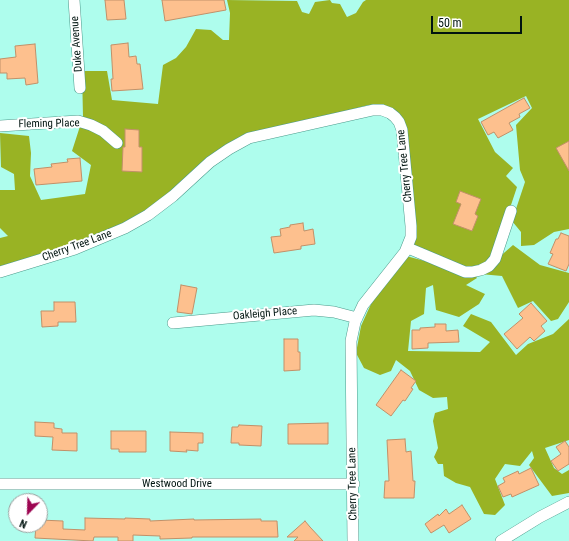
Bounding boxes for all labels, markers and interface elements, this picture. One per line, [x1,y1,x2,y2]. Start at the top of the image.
scale bar [433,8,524,34]
street label: Duke Avenue [68,16,86,72]
text: 50 m [438,16,462,30]
street label: Fleming Place [18,117,80,131]
street label: Cherry Tree Lane [395,129,415,203]
street label: Cherry Tree Lane [40,227,114,265]
street label: Oakleigh Place [232,305,298,323]
street label: Cherry Tree Lane [346,447,360,521]
street label: Westwood Drive [142,477,212,491]
north arrow [8,493,48,533]
text: N [18,516,29,531]

